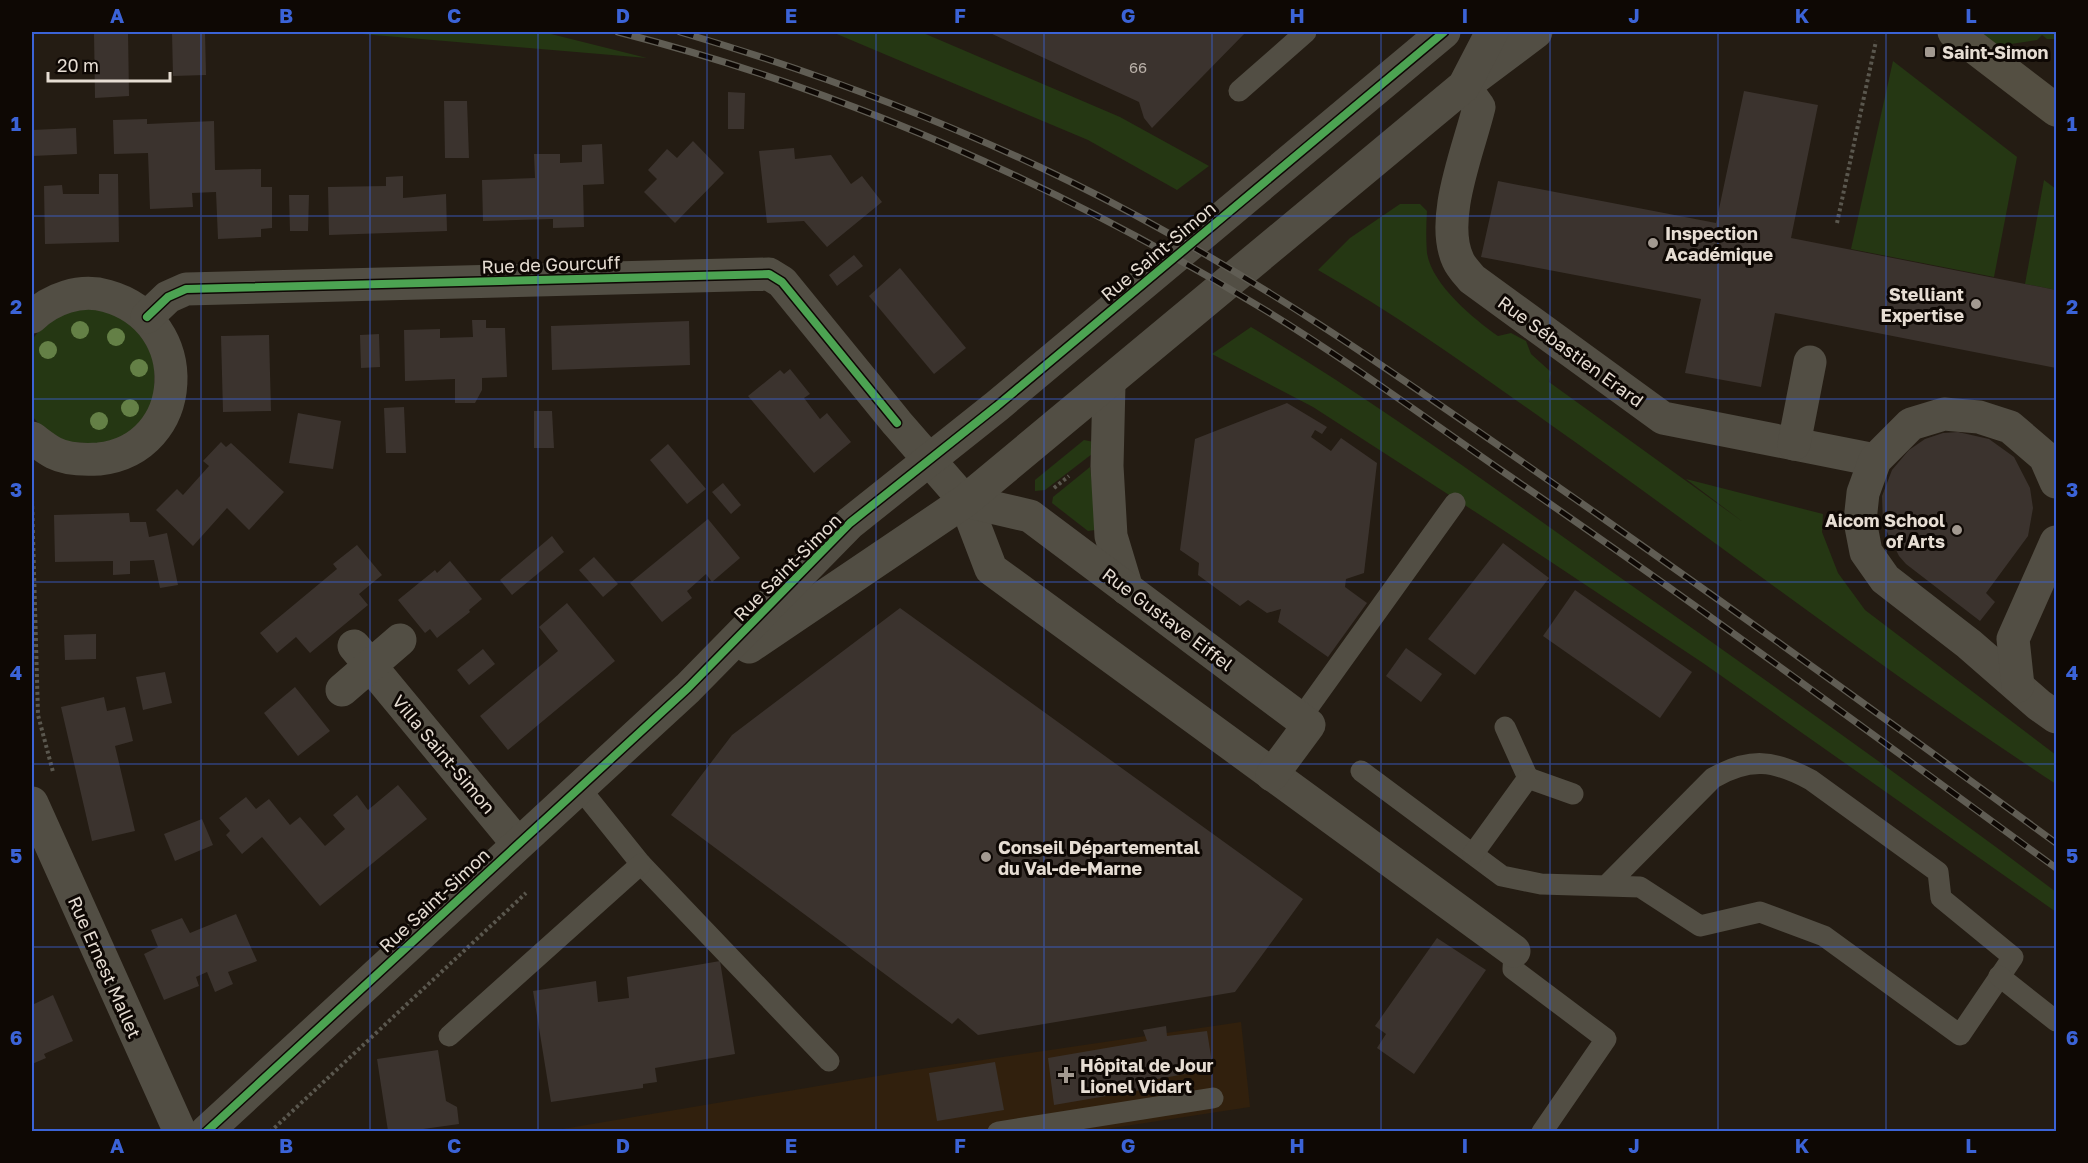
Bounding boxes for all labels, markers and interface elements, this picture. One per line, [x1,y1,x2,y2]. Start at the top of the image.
text: A [110,3,124,27]
text: B [279,3,293,27]
text: C [447,3,461,27]
text: D [616,3,630,27]
text: E [785,3,797,27]
text: F [954,3,966,27]
text: G [1121,3,1135,27]
text: H [1289,3,1305,27]
text: I [1462,3,1468,27]
text: J [1628,3,1640,27]
text: K [1795,3,1810,27]
text: L [1965,3,1977,27]
place label: Saint-Simon [1942,41,2049,63]
scale bar [48,45,170,83]
marker: Saint-Simon [1923,45,1937,59]
text: 20 m [57,54,99,76]
house number: 66 [1129,58,1147,76]
text: 1 [11,111,21,135]
text: 1 [2067,111,2077,135]
street label: Rue Saint-Simon [1096,197,1220,305]
place label: Inspection Académique [1665,222,1774,265]
marker: Inspection Académique [1646,236,1660,250]
street label: Rue de Gourcuff [481,251,621,277]
place label: Stelliant Expertise [1880,283,1964,326]
street label: Rue Sébastien Erard [1494,291,1648,411]
text: 2 [10,294,22,318]
text: 2 [2066,294,2078,318]
marker: Stelliant Expertise [1969,297,1983,311]
text: 3 [10,477,22,501]
text: 3 [2066,477,2078,501]
street label: Rue Saint-Simon [729,509,845,625]
place label: Aicom School of Arts [1825,509,1945,552]
marker: Aicom School of Arts [1950,523,1964,537]
street label: Rue Gustave Eiffel [1098,563,1238,675]
text: 4 [10,660,22,684]
text: 4 [2066,660,2078,684]
street label: Villa Saint-Simon [388,690,500,818]
place label: Conseil Départemental du Val-de-Marne [998,836,1200,879]
text: 5 [10,843,22,867]
street label: Rue Saint-Simon [374,843,494,957]
text: 5 [2066,843,2078,867]
marker: Conseil Départemental du Val-de-Marne [979,850,993,864]
street label: Rue Ernest Mallet [64,893,146,1041]
text: 6 [10,1025,22,1049]
text: 6 [2066,1025,2078,1049]
place label: Hôpital de Jour Lionel Vidart [1080,1054,1214,1097]
marker: Hôpital de Jour Lionel Vidart [1057,1066,1075,1084]
text: A [110,1133,124,1157]
text: B [279,1133,293,1157]
text: C [447,1133,461,1157]
text: D [616,1133,630,1157]
text: E [785,1133,797,1157]
text: F [954,1133,966,1157]
text: G [1121,1133,1135,1157]
text: H [1289,1133,1305,1157]
text: I [1462,1133,1468,1157]
text: J [1628,1133,1640,1157]
text: K [1795,1133,1810,1157]
text: L [1965,1133,1977,1157]

